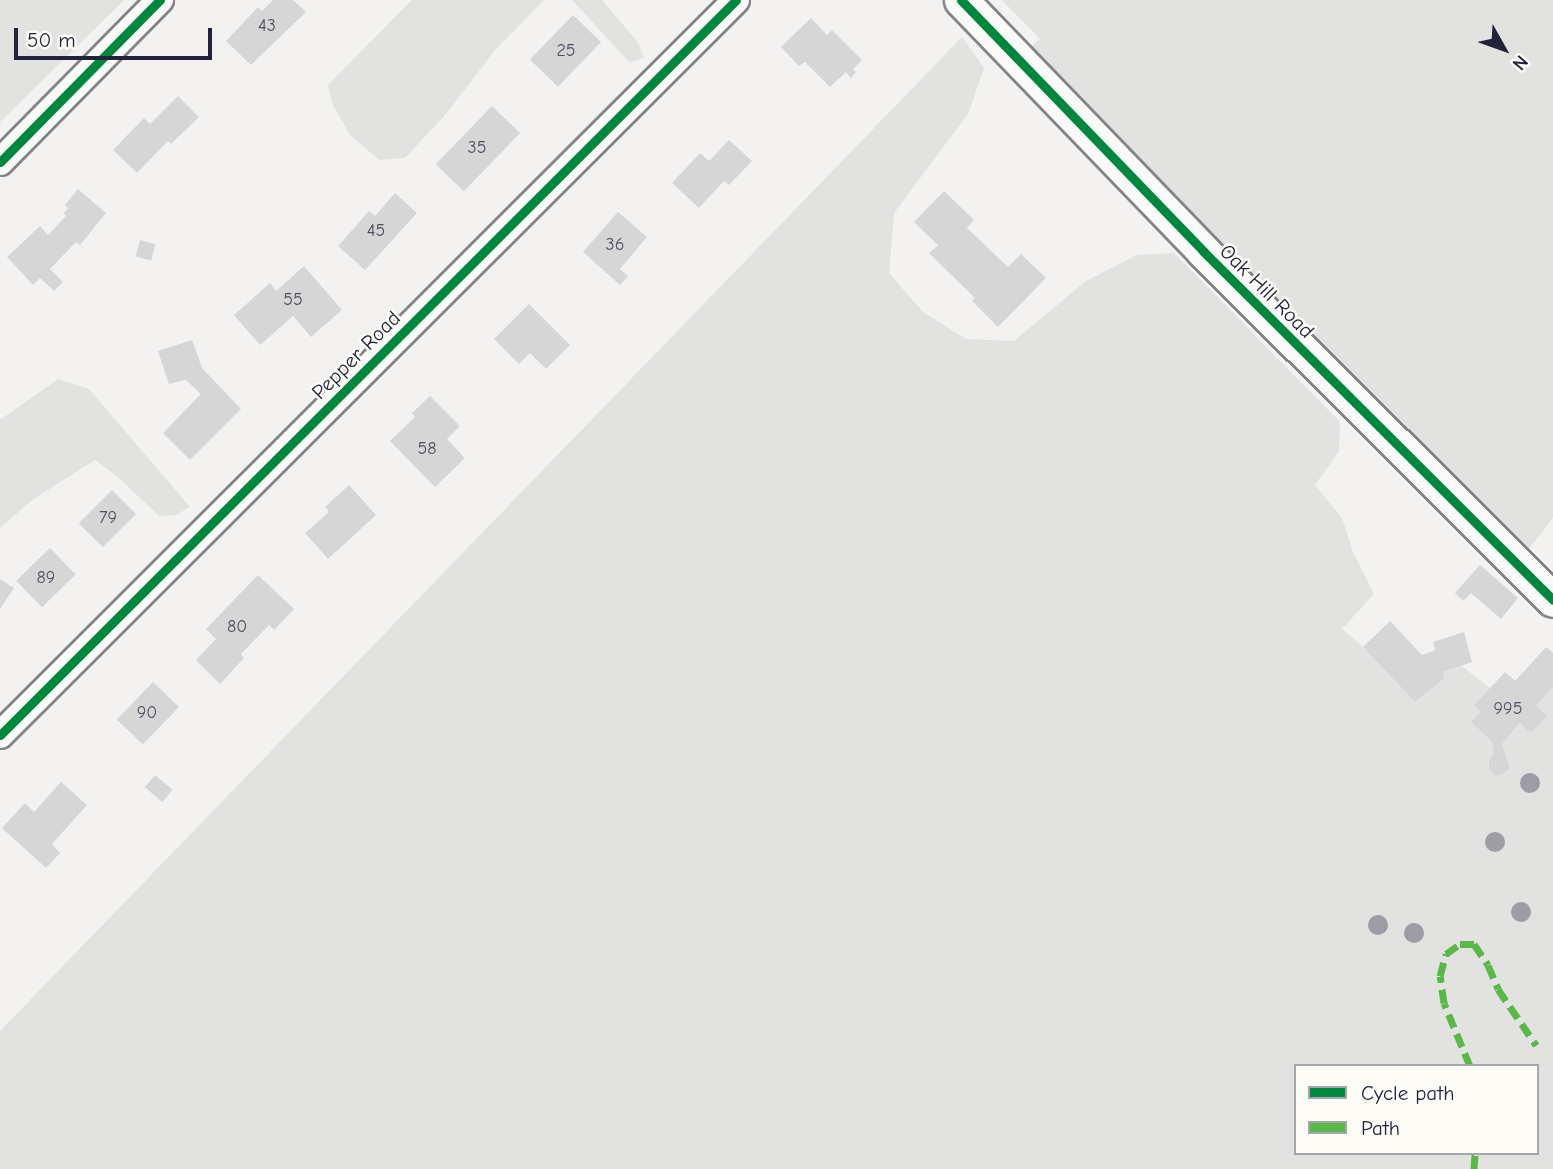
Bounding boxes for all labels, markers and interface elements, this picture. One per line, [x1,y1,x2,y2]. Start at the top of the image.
scale bar [18,14,215,58]
north arrow [1469,14,1539,84]
house number: 43 [258,15,276,37]
text: 50 m [27,28,76,52]
house number: 25 [556,40,576,62]
text: N [1508,51,1533,74]
house number: 35 [468,137,486,159]
house number: 45 [367,220,385,242]
house number: 36 [606,234,624,256]
street label: Oak Hill Road [1215,239,1319,343]
house number: 55 [283,289,303,311]
street label: Pepper Road [306,305,406,405]
house number: 58 [417,438,437,460]
house number: 79 [99,507,117,529]
house number: 89 [37,567,55,589]
house number: 80 [227,616,247,638]
house number: 995 [1494,698,1522,720]
house number: 90 [137,702,157,724]
legend [1294,1064,1539,1155]
text: Cycle path [1361,1081,1454,1105]
text: Path [1361,1116,1400,1140]

